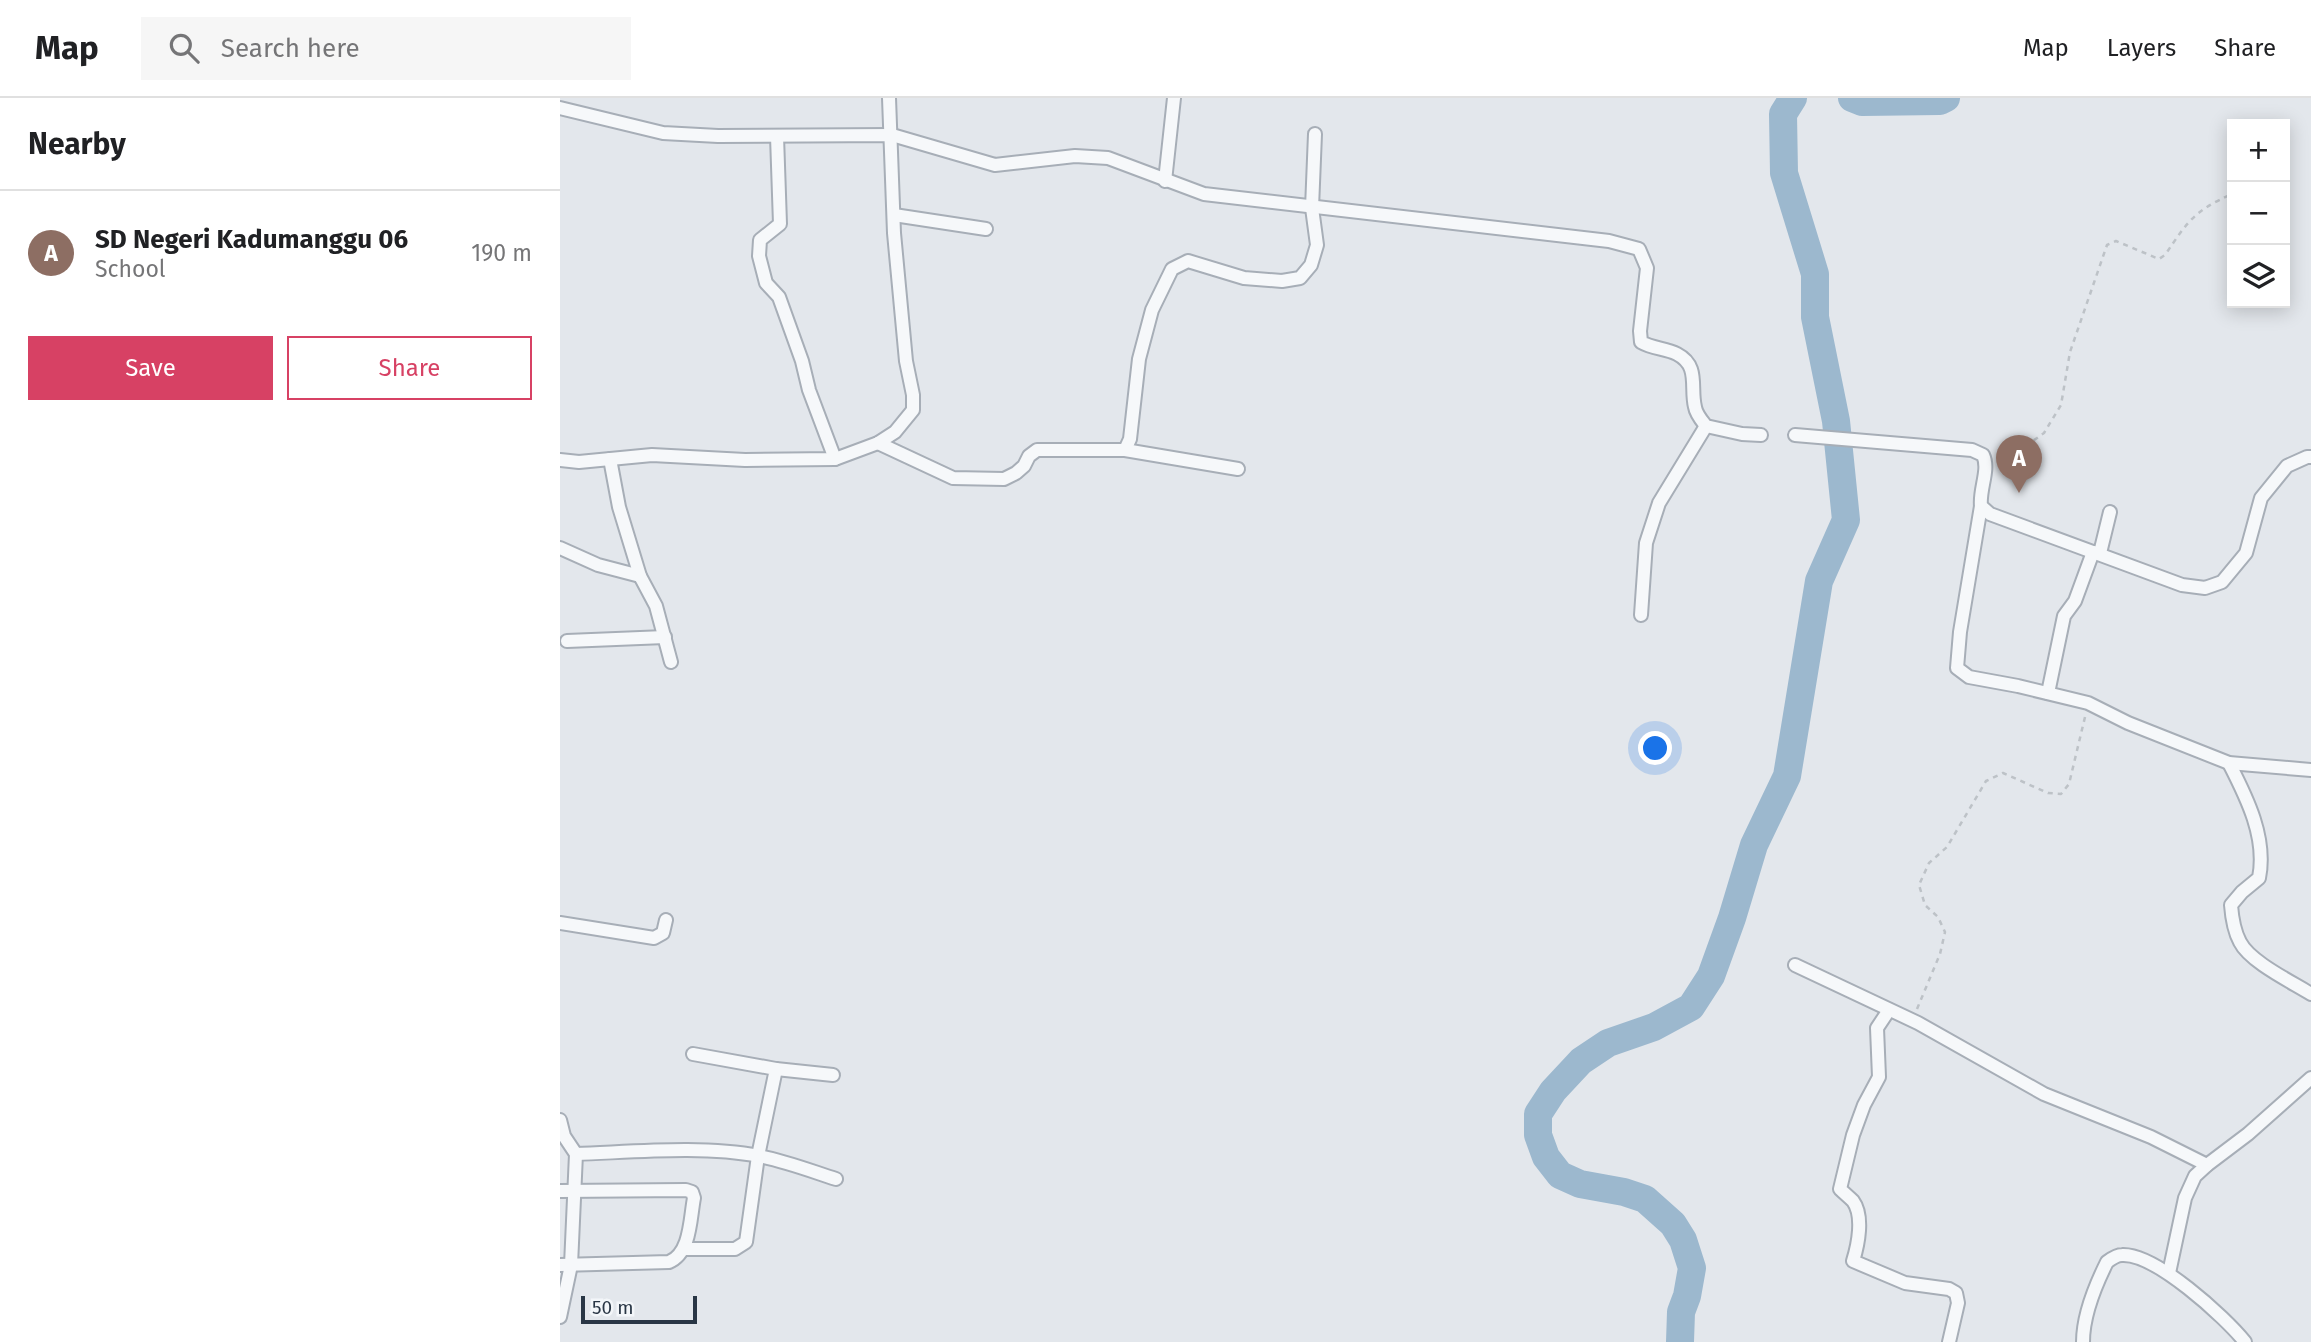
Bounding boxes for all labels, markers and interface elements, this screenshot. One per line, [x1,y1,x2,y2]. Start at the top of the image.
search box [141,17,631,80]
text: Map [35,28,99,68]
icon: search [165,29,203,67]
text: Search here [221,33,360,64]
text: Map [2023,34,2069,62]
text: Layers [2107,34,2176,62]
text: Share [2214,34,2276,62]
map controls [2227,119,2290,308]
button: + [2227,119,2290,182]
text: Nearby [28,126,126,162]
button: − [2227,182,2290,245]
text: SD Negeri Kadumanggu 06 [95,224,408,255]
text: A [44,239,58,267]
text: 190 m [471,239,532,267]
button: layers [2227,245,2290,308]
text: School [95,255,166,283]
button: Save [28,336,273,400]
button: Share [287,336,532,400]
pin: A [1996,435,2042,493]
your location [1638,731,1672,765]
scale bar [581,1293,696,1325]
text: 50 m [592,1296,633,1319]

